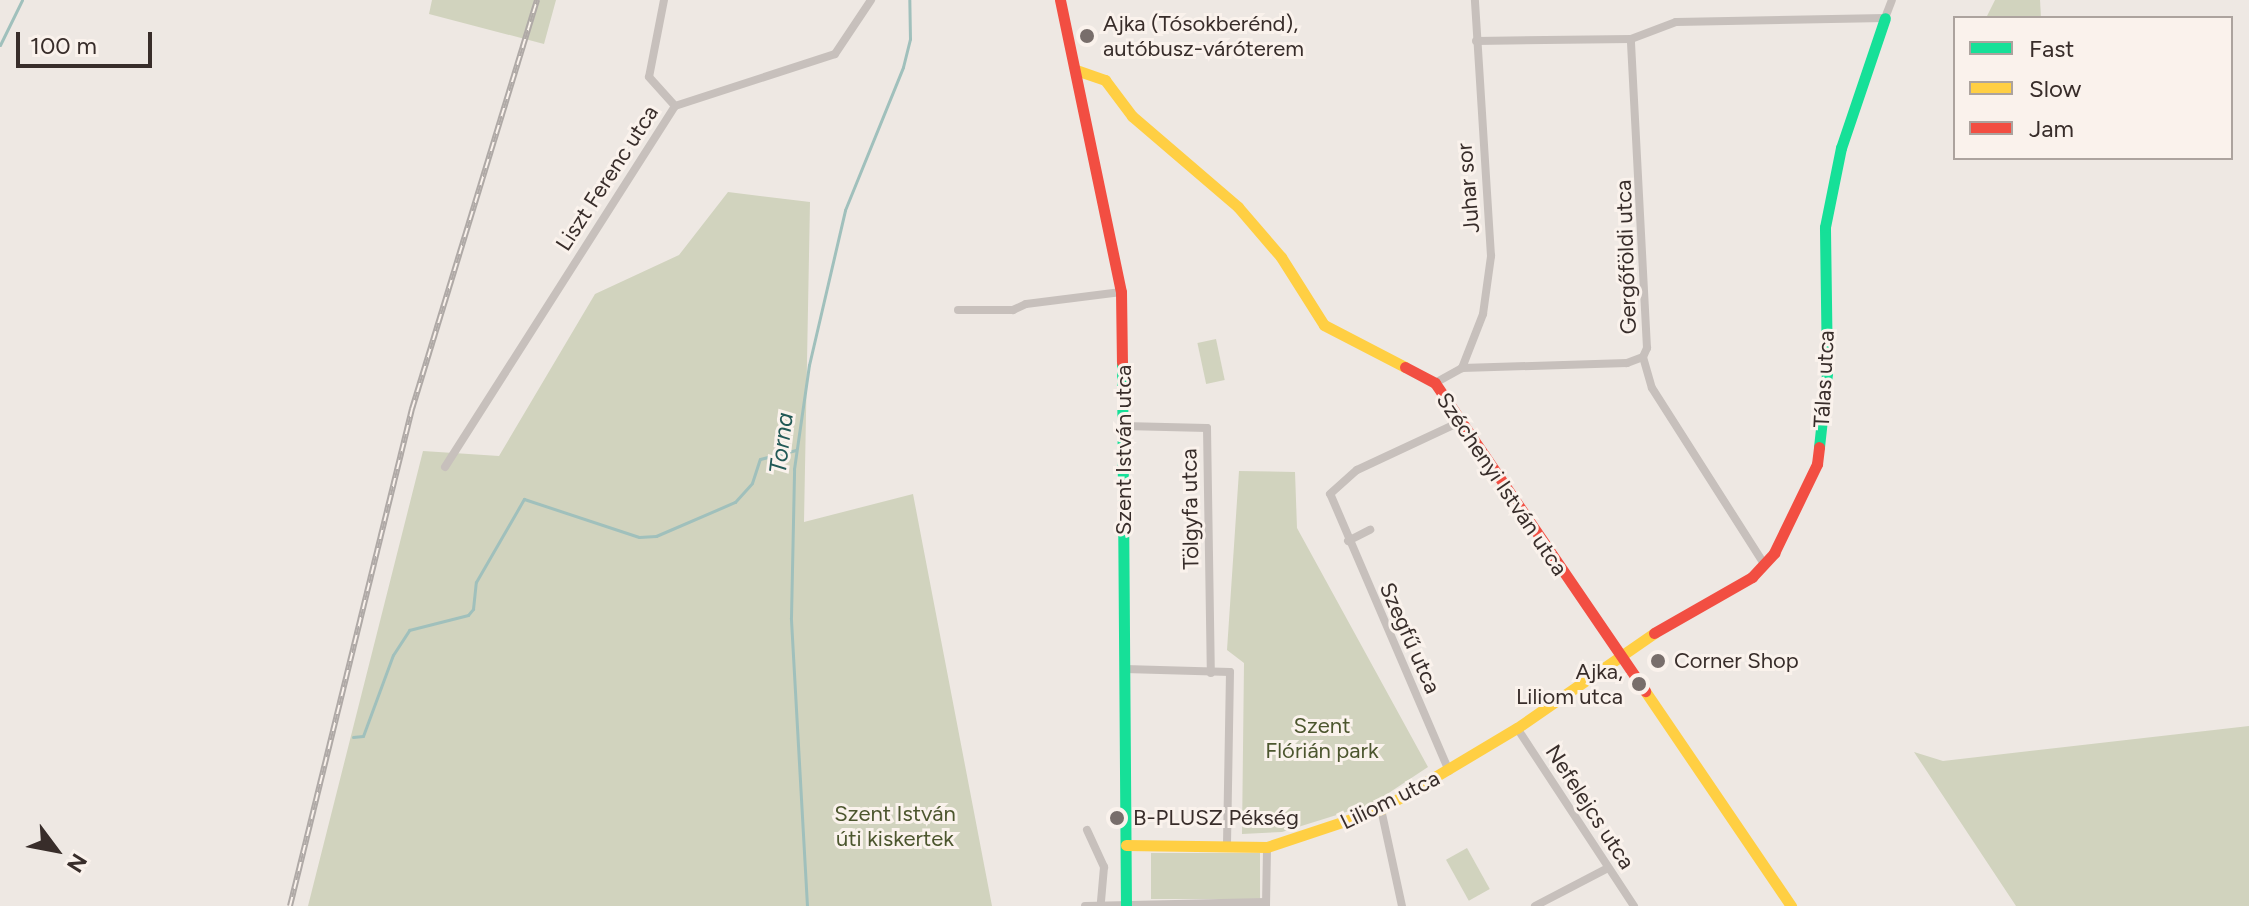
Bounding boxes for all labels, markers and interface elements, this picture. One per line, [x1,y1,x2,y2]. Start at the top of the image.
place label: Ajka (Tósokberénd), autóbusz-váróterem [1103,10,1304,62]
scale bar [20,16,156,66]
legend [1953,16,2233,160]
marker: Ajka (Tósokberénd), autóbusz-váróterem [1078,27,1096,45]
text: 100 m [30,31,97,60]
text: Fast [2029,34,2074,63]
text: Slow [2029,74,2081,103]
street label: Liszt Ferenc utca [550,100,664,256]
text: Jam [2029,114,2074,143]
street label: Juhar sor [1451,142,1485,234]
street label: Gergőföldi utca [1610,179,1642,335]
street label: Tálas utca [1808,330,1840,428]
street label: Szent István utca [1111,365,1137,535]
street label: Széchenyi István utca [1431,387,1573,581]
water label: Torna [763,411,799,475]
street label: Tölgyfa utca [1176,448,1204,570]
street label: Szegfű utca [1374,578,1446,698]
place label: Corner Shop [1674,648,1799,674]
marker: Corner Shop [1649,652,1667,670]
place label: Ajka, Liliom utca [1516,658,1623,710]
marker: Ajka, Liliom utca [1630,675,1648,693]
park label: Szent Flórián park [1265,712,1379,764]
street label: Nefelejcs utca [1540,740,1640,874]
street label: Liliom utca [1336,765,1444,835]
park label: Szent István úti kiskertek [834,800,956,852]
place label: B-PLUSZ Pékség [1133,805,1299,831]
marker: B-PLUSZ Pékség [1108,809,1126,827]
north arrow [16,810,96,890]
text: N [61,849,93,877]

